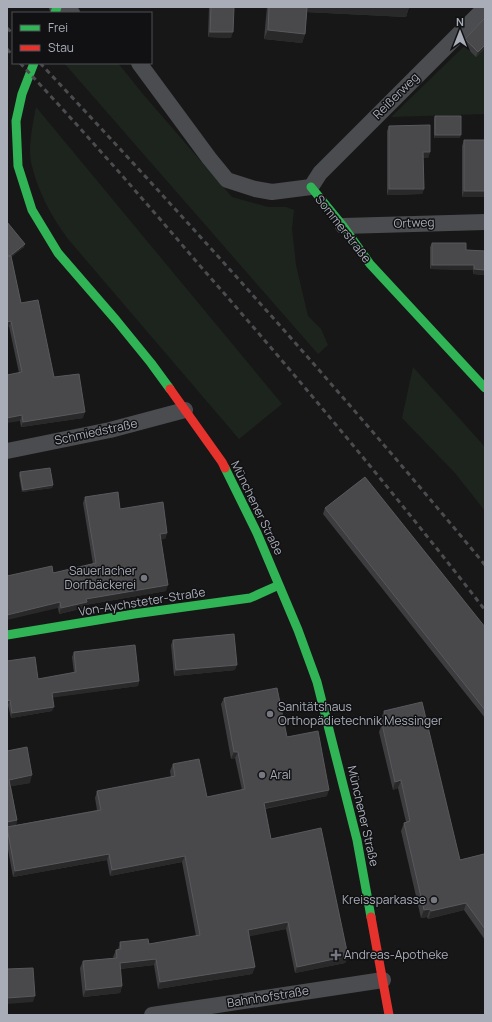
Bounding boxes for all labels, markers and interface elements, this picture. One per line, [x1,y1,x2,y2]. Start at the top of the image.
legend [12,12,152,64]
north arrow [440,12,480,52]
text: N [456,14,464,29]
text: Frei [48,19,68,36]
text: Stau [48,39,74,56]
street label: Reißerweg [369,69,423,123]
street label: Sommerstraße [311,191,375,266]
street label: Ortweg [393,213,435,232]
street label: Schmiedstraße [53,414,139,449]
street label: Münchener Straße [227,458,288,558]
place label: Sauerlacher Dorfbäckerei [65,562,137,593]
marker: Sauerlacher Dorfbäckerei [139,573,149,583]
street label: Von-Aychsteter-Straße [77,583,207,620]
place label: Sanitätshaus Orthopädietechnik Messinger [278,698,443,729]
marker: Sanitätshaus Orthopädietechnik Messinger [265,709,275,719]
street label: Münchener Straße [344,764,383,868]
place label: Aral [270,766,291,783]
marker: Aral [257,770,267,780]
place label: Kreissparkasse [342,891,426,908]
marker: Kreissparkasse [429,895,439,905]
place label: Andreas-Apotheke [344,946,448,963]
marker: Andreas-Apotheke [331,950,341,960]
street label: Bahnhofstraße [226,982,310,1011]

